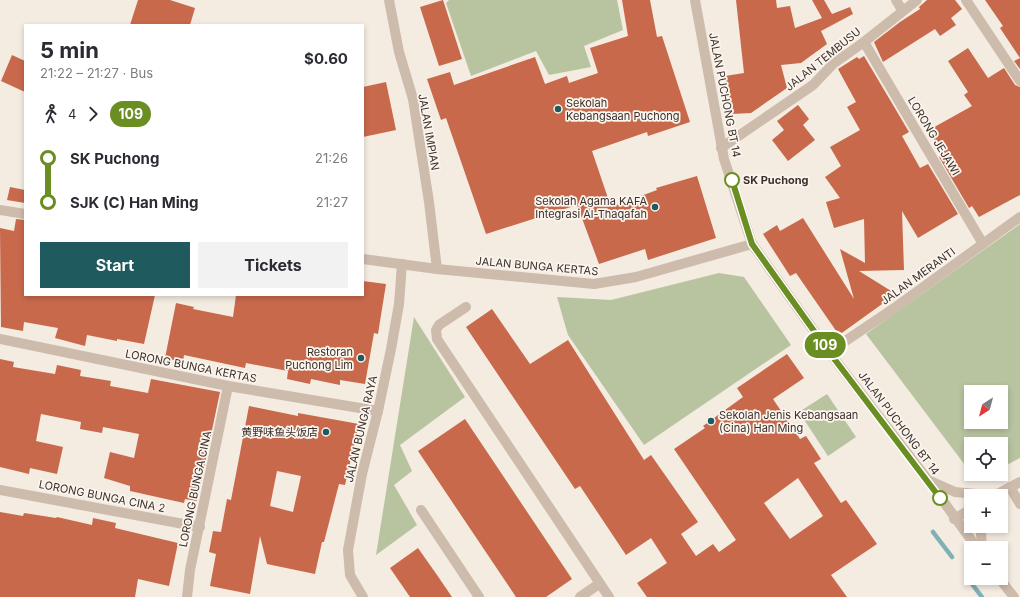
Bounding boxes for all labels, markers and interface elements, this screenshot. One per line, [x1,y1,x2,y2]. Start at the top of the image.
street label: JALAN TEMBUSU [782,24,864,94]
street label: JALAN PUCHONG BT 14 [706,32,744,158]
text: 5 min [40,37,99,63]
text: $0.60 [304,49,348,68]
text: 21:22 – 21:27 · Bus [40,65,153,81]
street label: JALAN IMPIAN [415,93,443,171]
street label: LORONG JEJAWI [905,94,963,178]
place label: Sekolah Kebangsaan Puchong [566,96,680,123]
icon: walk [40,103,62,125]
icon: forward [82,103,104,125]
marker: Sekolah Kebangsaan Puchong [553,104,563,114]
text: 109 [118,105,143,122]
text: 4 [68,106,76,122]
text: SK Puchong [70,149,159,168]
text: 21:26 [315,150,348,166]
marker: SK Puchong [724,172,740,188]
place label: SK Puchong [743,173,809,187]
text: SJK (C) Han Ming [70,193,199,212]
text: 21:27 [316,194,348,210]
place label: Sekolah Agama KAFA Integrasi Al-Thaqafah [535,194,647,221]
marker: Sekolah Agama KAFA Integrasi Al-Thaqafah [650,202,660,212]
button: Start [40,242,190,288]
button: Tickets [198,242,348,288]
street label: JALAN MERANTI [878,244,958,308]
street label: JALAN BUNGA KERTAS [475,254,599,278]
line badge: 109 [802,332,848,358]
text: 109 [813,336,837,353]
place label: Restoran Puchong Lim [285,345,353,372]
street label: LORONG BUNGA KERTAS [124,346,258,386]
marker: Restoran Puchong Lim [356,353,366,363]
street label: JALAN PUCHONG BT 14 [855,368,943,478]
street label: JALAN BUNGA RAYA [342,374,380,484]
north arrow [964,385,1008,429]
map controls [964,385,1008,585]
place label: Sekolah Jenis Kebangsaan (Cina) Han Ming [719,408,858,435]
marker: Sekolah Jenis Kebangsaan (Cina) Han Ming [706,416,716,426]
place label: 黄野味鱼头饭店 [241,425,318,439]
marker: 黄野味鱼头饭店 [321,427,331,437]
street label: LORONG BUNGA CINA [176,429,214,548]
button: locate [964,437,1008,481]
street label: LORONG BUNGA CINA 2 [38,477,166,515]
button: + [964,489,1008,533]
unlabelled marker [932,490,948,506]
button: − [964,541,1008,585]

